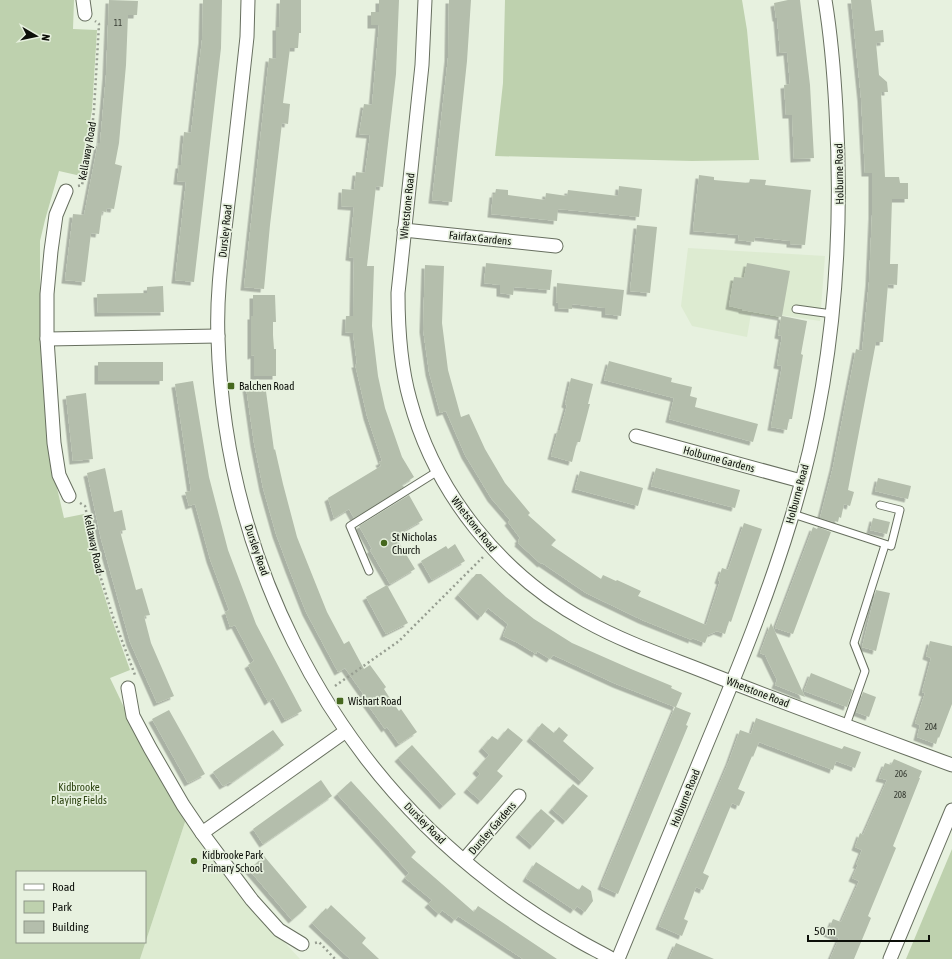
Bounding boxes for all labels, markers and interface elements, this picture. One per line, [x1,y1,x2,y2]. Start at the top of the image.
north arrow [16,16,56,56]
house number: 11 [114,18,122,28]
text: N [39,33,52,42]
street label: Kellaway Road [76,121,98,181]
street label: Holburne Road [832,143,846,205]
street label: Whetstone Road [398,172,416,240]
street label: Dursley Road [216,204,234,258]
street label: Fairfax Gardens [448,229,512,247]
place label: Balchen Road [239,380,294,392]
marker: Balchen Road [226,381,236,391]
street label: Holburne Gardens [682,444,756,474]
street label: Holburne Road [783,463,811,525]
street label: Whetstone Road [449,494,499,554]
street label: Kellaway Road [82,514,106,574]
street label: Dursley Road [243,523,271,577]
place label: St Nicholas Church [392,531,437,556]
marker: St Nicholas Church [379,538,389,548]
street label: Whetstone Road [725,674,791,710]
place label: Wishart Road [348,695,402,707]
marker: Wishart Road [335,696,345,706]
house number: 204 [925,722,937,732]
street label: Holburne Road [668,767,702,829]
house number: 206 [895,769,907,779]
park label: Kidbrooke Playing Fields [51,781,107,806]
house number: 208 [894,790,906,800]
street label: Dursley Gardens [466,799,518,857]
street label: Dursley Road [402,800,448,846]
place label: Kidbrooke Park Primary School [202,849,264,874]
marker: Kidbrooke Park Primary School [189,856,199,866]
legend [16,871,146,943]
text: Road [52,880,75,894]
text: Park [52,900,73,914]
scale bar [808,917,929,943]
text: Building [52,920,90,934]
text: 50 m [814,924,836,938]

